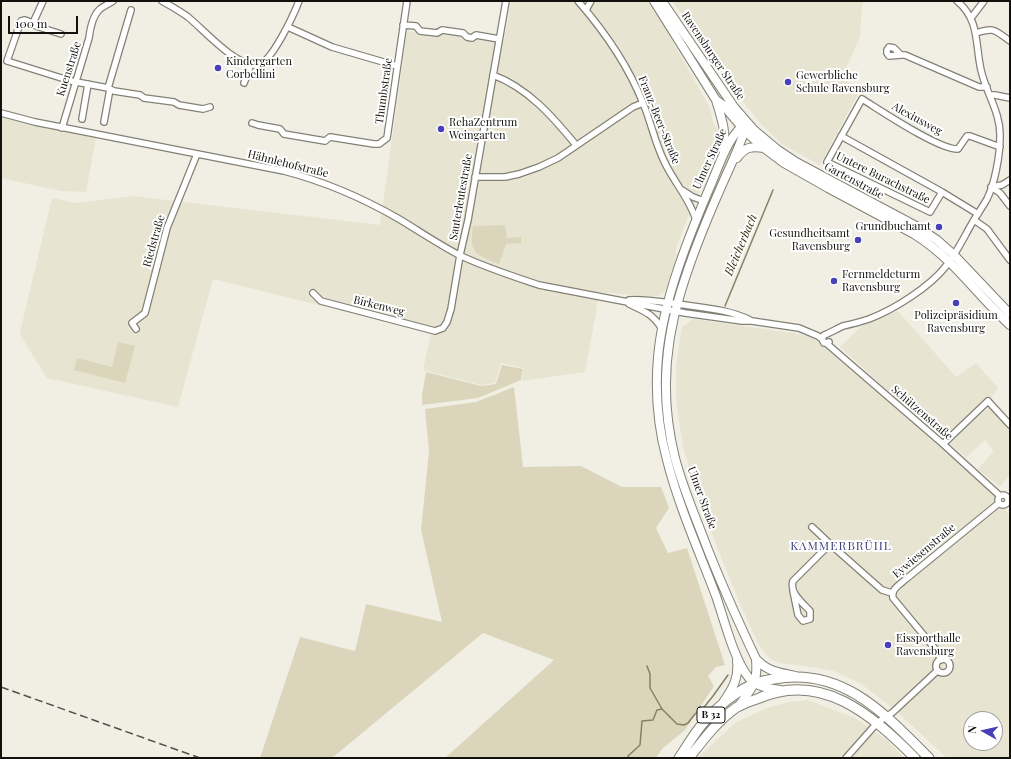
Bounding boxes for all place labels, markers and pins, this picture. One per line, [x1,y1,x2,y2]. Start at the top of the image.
place label: Kindergarten Corbellini [226,55,292,81]
marker: Kindergarten Corbellini [213,63,223,73]
place label: Gewerbliche Schule Ravensburg [796,69,890,95]
marker: Gewerbliche Schule Ravensburg [783,77,793,87]
place label: RehaZentrum Weingarten [449,116,517,142]
marker: RehaZentrum Weingarten [436,124,446,134]
place label: Grundbuchamt [855,220,931,234]
marker: Grundbuchamt [934,222,944,232]
place label: Gesundheitsamt Ravensburg [769,227,850,253]
marker: Gesundheitsamt Ravensburg [853,235,863,245]
place label: Fernmeldeturm Ravensburg [842,268,920,294]
marker: Fernmeldeturm Ravensburg [829,276,839,286]
marker: Polizeipräsidium Ravensburg [951,298,961,308]
place label: Polizeipräsidium Ravensburg [914,309,998,335]
place label: Eissporthalle Ravensburg [896,632,961,658]
marker: Eissporthalle Ravensburg [883,640,893,650]

